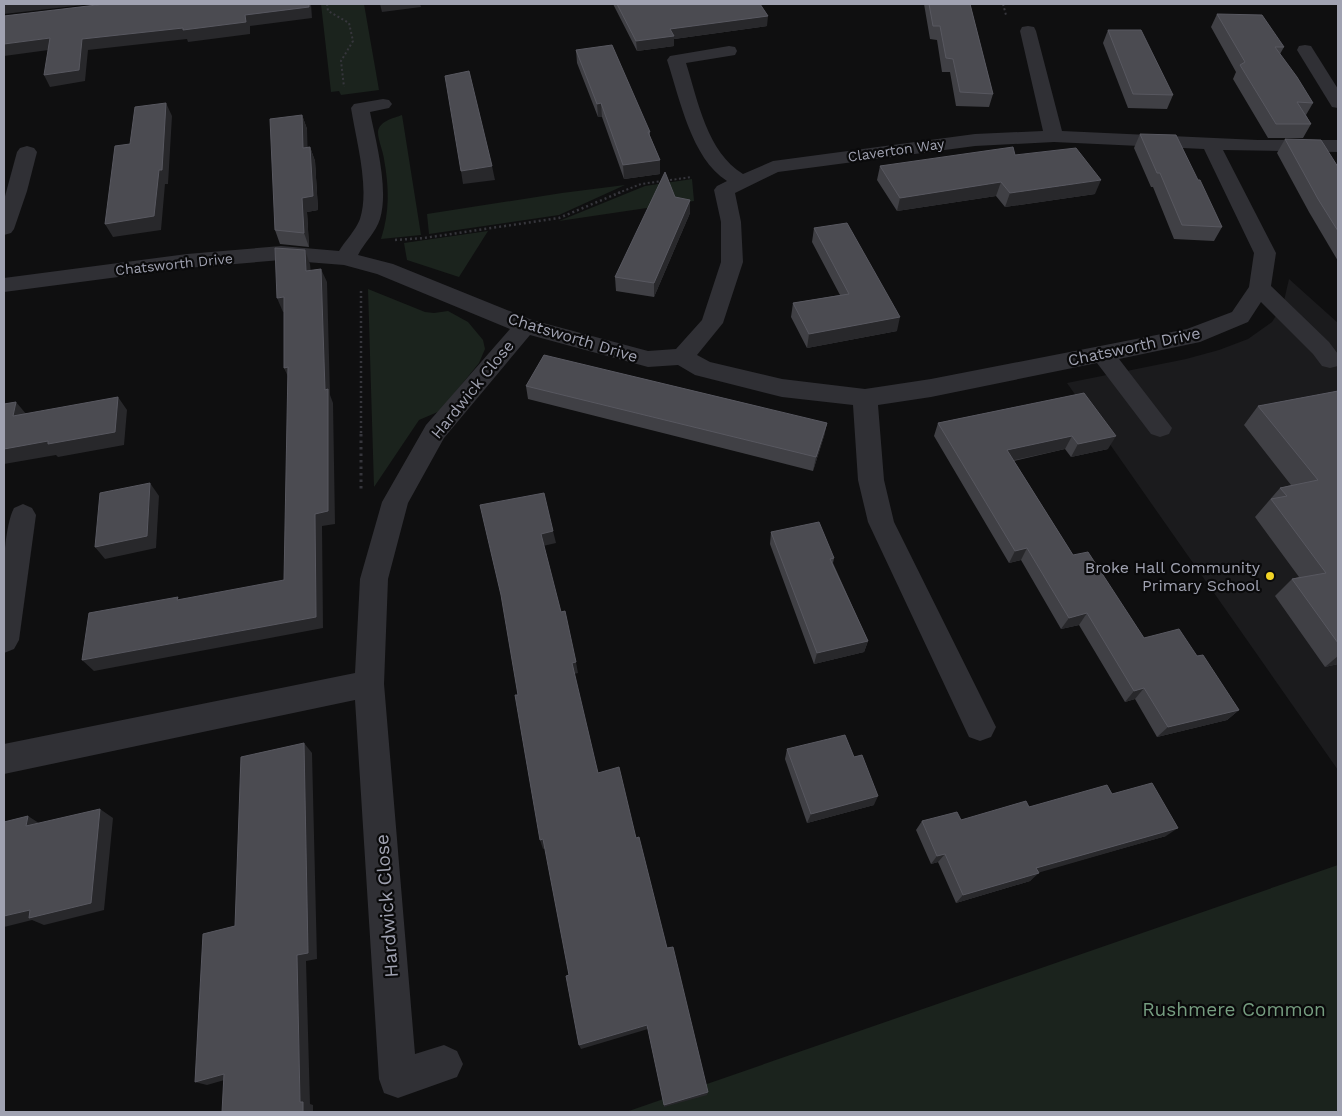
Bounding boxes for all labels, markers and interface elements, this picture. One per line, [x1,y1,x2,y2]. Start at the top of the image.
street label: Claverton Way [847,135,946,165]
street label: Chatsworth Drive [114,250,234,278]
street label: Chatsworth Drive [506,309,640,366]
street label: Chatsworth Drive [1066,323,1202,370]
street label: Hardwick Close [427,336,518,442]
place label: Broke Hall Community Primary School [1085,558,1261,595]
marker: Broke Hall Community Primary School [1264,570,1276,582]
street label: Hardwick Close [370,834,403,978]
park label: Rushmere Common [1142,998,1326,1021]

